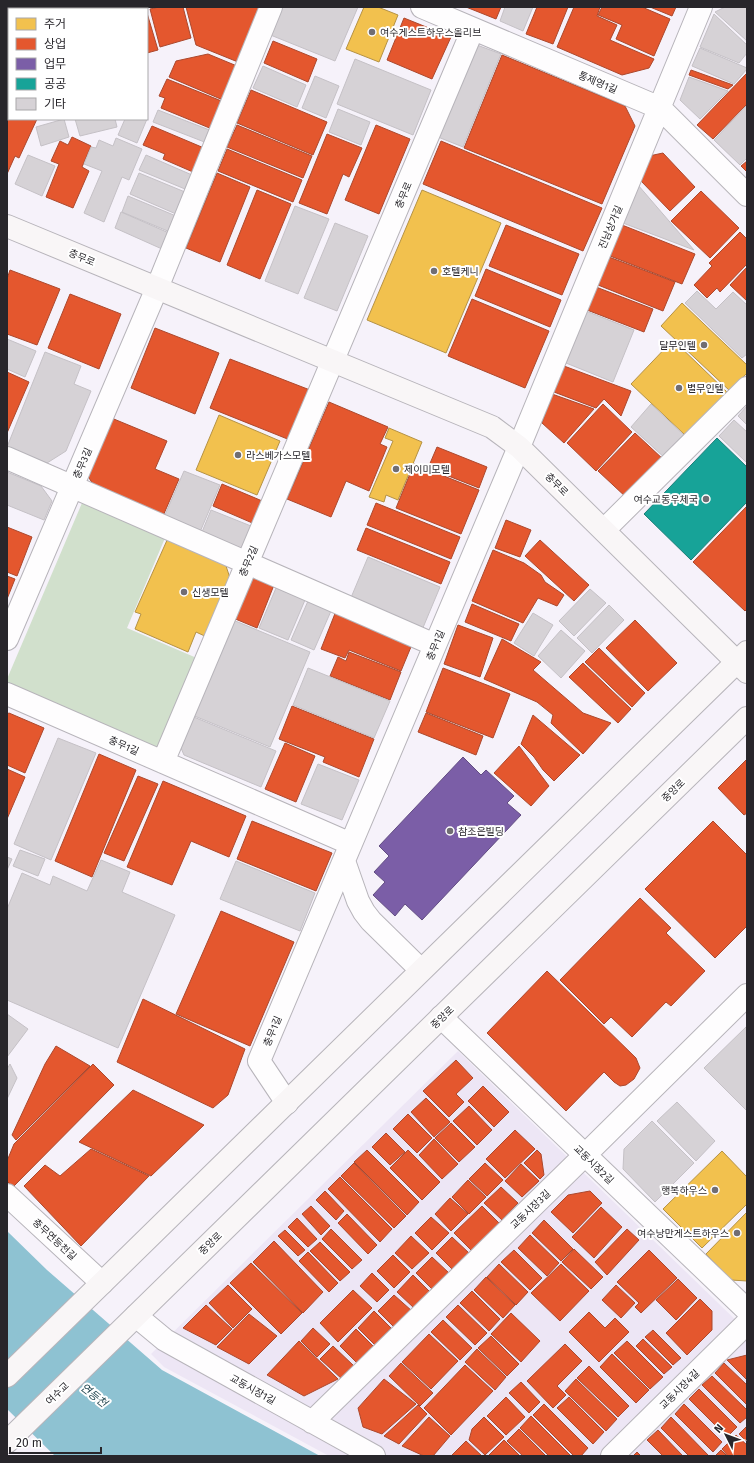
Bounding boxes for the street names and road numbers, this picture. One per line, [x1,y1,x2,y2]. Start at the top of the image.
street label: 통제영1길 [576,69,619,96]
street label: 충무로 [393,180,415,210]
street label: 진남상가길 [596,204,625,251]
street label: 충무로 [67,247,97,269]
street label: 충무3길 [71,446,95,481]
street label: 충무로 [542,471,570,499]
street label: 충무2길 [237,544,261,579]
street label: 충무1길 [424,628,448,662]
street label: 충무1길 [107,734,141,758]
street label: 중앙로 [660,777,688,805]
street label: 중앙로 [429,1004,457,1032]
street label: 충무1길 [261,1014,285,1048]
street label: 교동시장2길 [571,1143,616,1187]
street label: 교동시장3길 [508,1188,553,1232]
street label: 충무연등천길 [30,1217,79,1263]
street label: 중앙로 [197,1230,225,1258]
street label: 교동시장4길 [657,1367,702,1412]
street label: 교동시장1길 [228,1372,277,1407]
street label: 여수교 [44,1380,72,1408]

